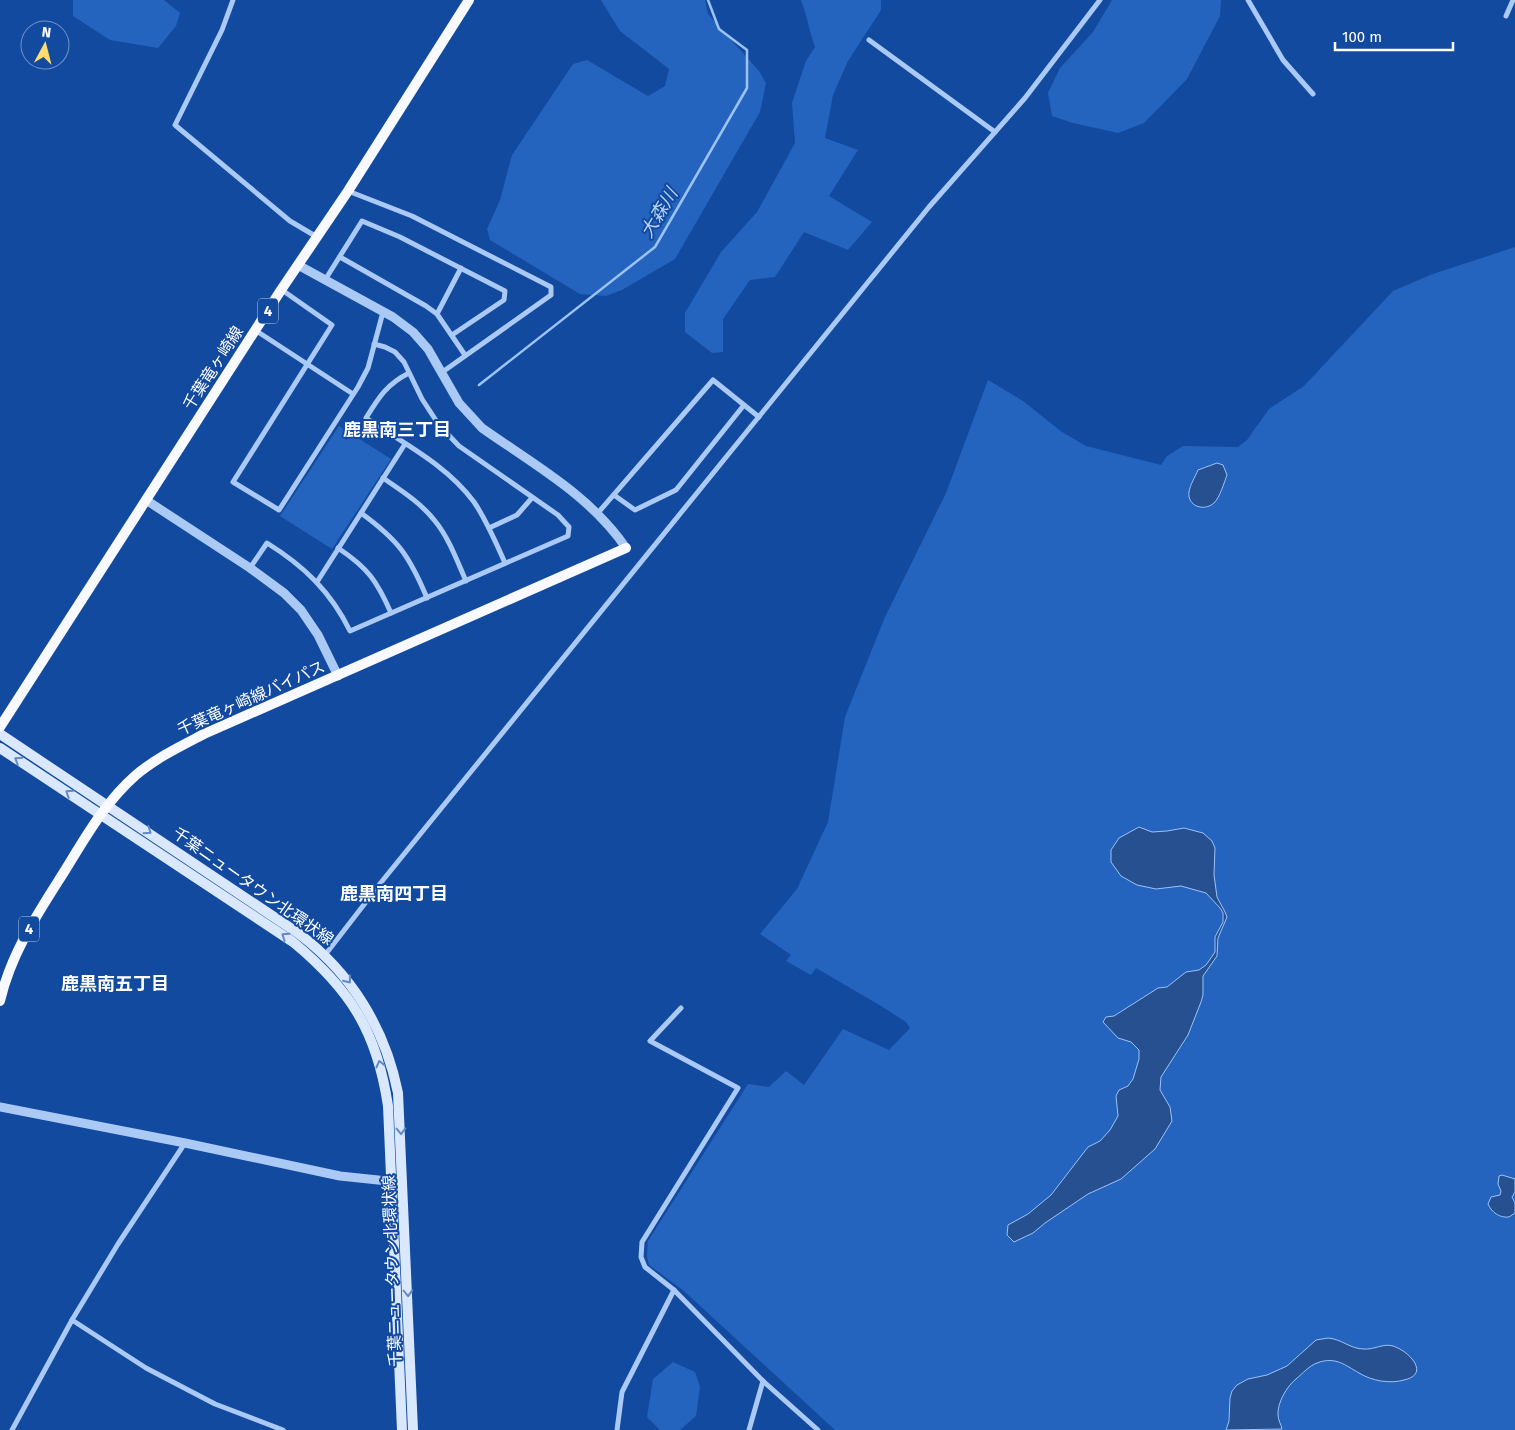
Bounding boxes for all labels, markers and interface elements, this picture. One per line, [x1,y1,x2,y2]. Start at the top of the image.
north arrow [20,20,70,70]
scale bar [1335,20,1452,52]
text: N [41,24,52,42]
text: 100 m [1342,28,1382,46]
water label: 大森川 [636,182,683,242]
road number: 4 [258,298,278,324]
street label: 千葉竜ヶ崎線 [179,323,247,413]
district label: 鹿黒南三丁目 [343,419,451,441]
street label: 千葉竜ヶ崎線バイパス [174,657,328,739]
one-way arrow [15,757,24,766]
one-way arrow [65,790,74,799]
street label: 千葉ニュータウン北環状線 [169,823,337,949]
one-way arrow [143,825,152,835]
district label: 鹿黒南四丁目 [340,883,448,905]
road number: 4 [19,916,39,942]
one-way arrow [281,933,291,942]
district label: 鹿黒南五丁目 [61,973,169,995]
one-way arrow [342,975,351,984]
one-way arrow [375,1060,386,1069]
one-way arrow [395,1127,406,1135]
street label: 千葉ニュータウン北環状線 [379,1175,405,1367]
one-way arrow [402,1290,413,1298]

